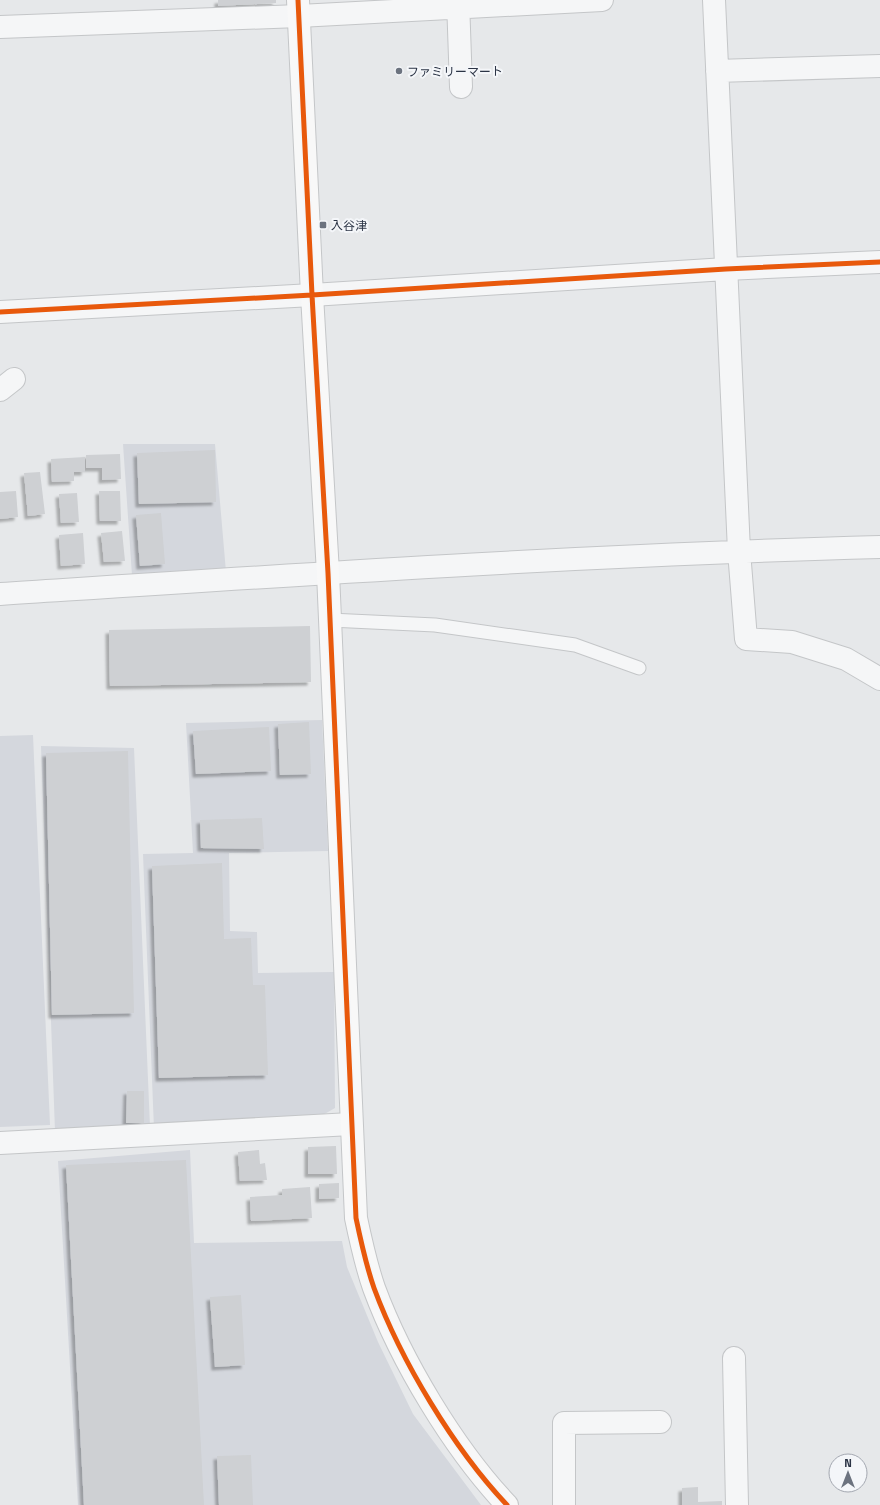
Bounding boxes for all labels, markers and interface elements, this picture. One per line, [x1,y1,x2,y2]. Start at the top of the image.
place label: ファミリーマート [407,62,503,81]
marker: ファミリーマート [394,66,404,76]
place label: 入谷津 [331,216,367,235]
marker: 入谷津 [318,220,328,230]
north arrow [828,1453,868,1493]
text: N [844,1455,852,1471]

